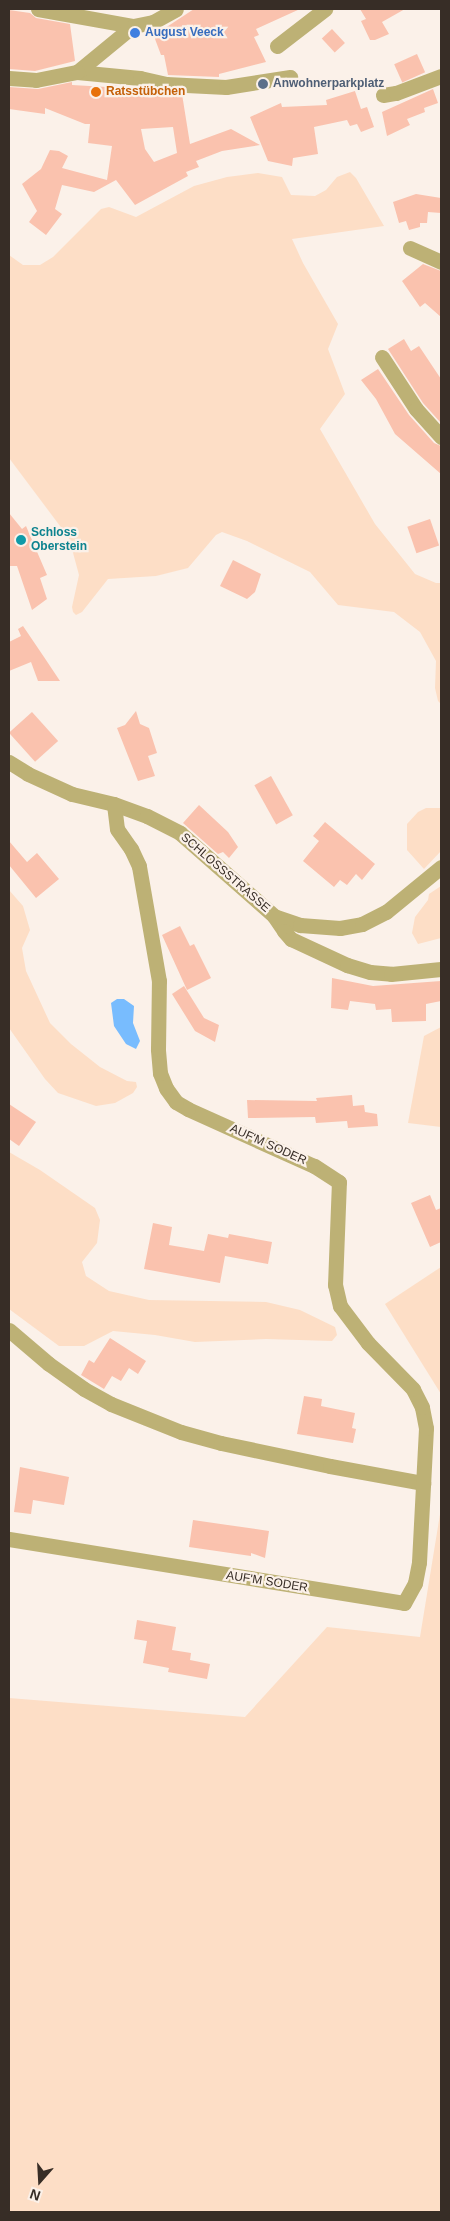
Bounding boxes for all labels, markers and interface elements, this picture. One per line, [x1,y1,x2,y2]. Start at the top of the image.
place label: August Veeck [145,26,224,40]
marker: August Veeck [129,27,141,39]
place label: Anwohnerparkplatz [273,77,384,91]
marker: Anwohnerparkplatz [257,78,269,90]
place label: Ratsstübchen [106,85,185,99]
marker: Ratsstübchen [90,86,102,98]
place label: Schloss Oberstein [31,526,87,554]
marker: Schloss Oberstein [15,534,27,546]
street label: SCHLOSSSTRASSE [177,830,273,916]
street label: AUF'M SODER [227,1122,309,1168]
street label: AUF'M SODER [225,1568,309,1596]
north arrow [15,2156,65,2206]
text: N [28,2186,43,2204]

